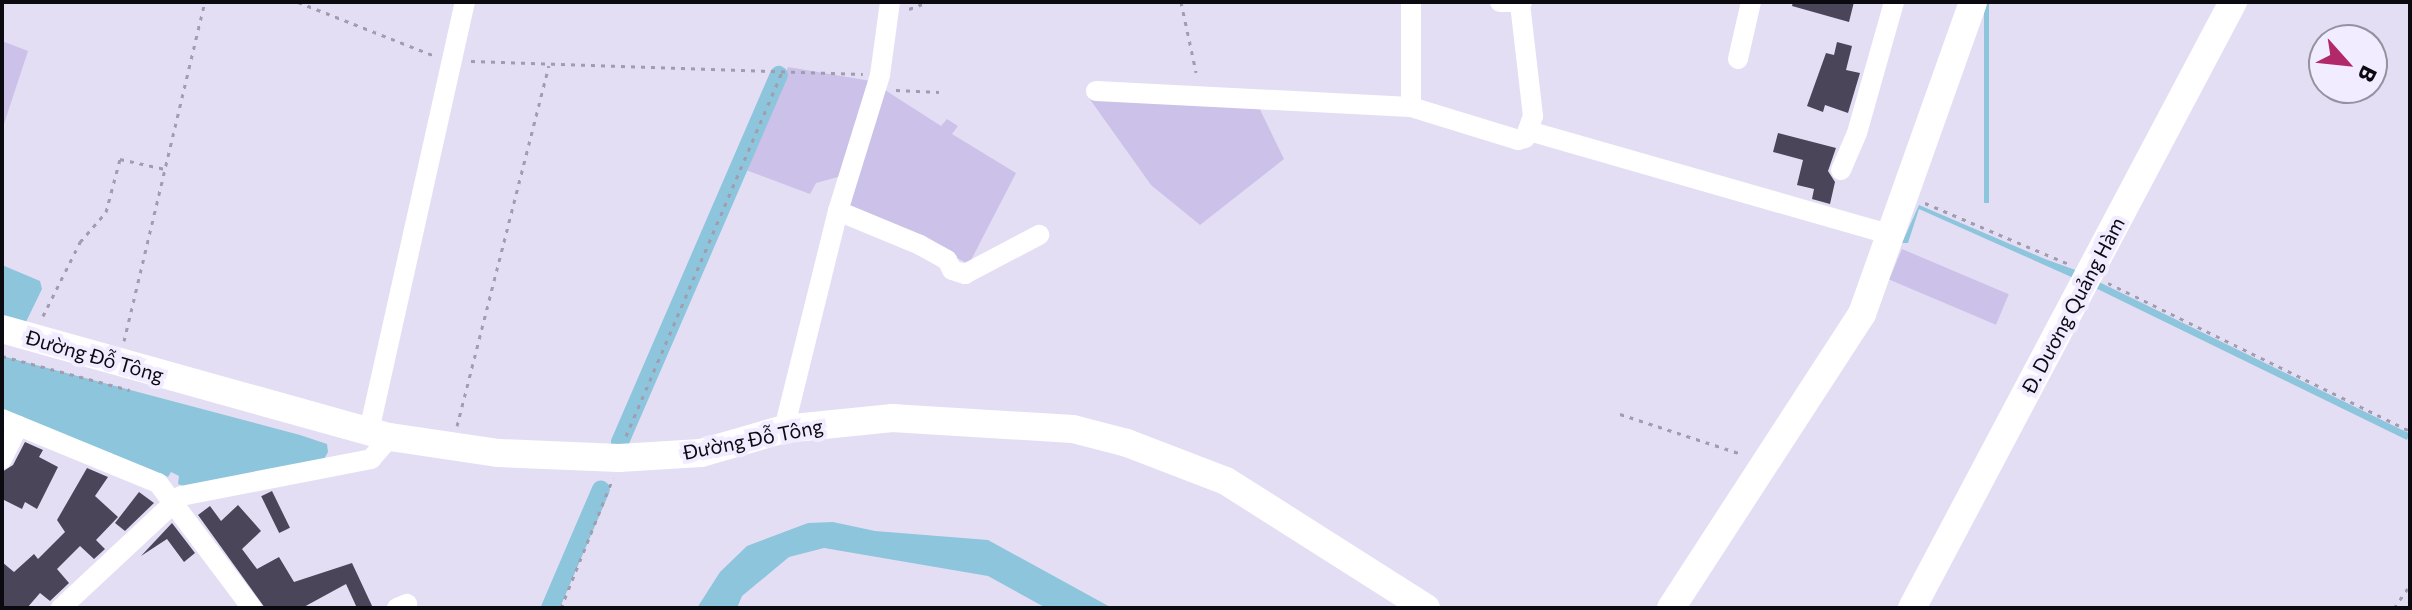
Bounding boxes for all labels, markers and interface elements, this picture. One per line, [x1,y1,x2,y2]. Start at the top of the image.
north arrow [2308,24,2388,104]
text: B [2353,62,2383,87]
street label: Đ. Dương Quảng Hàm [2016,213,2130,397]
street label: Đường Đỗ Tông [23,325,167,387]
street label: Đường Đỗ Tông [681,414,825,464]

